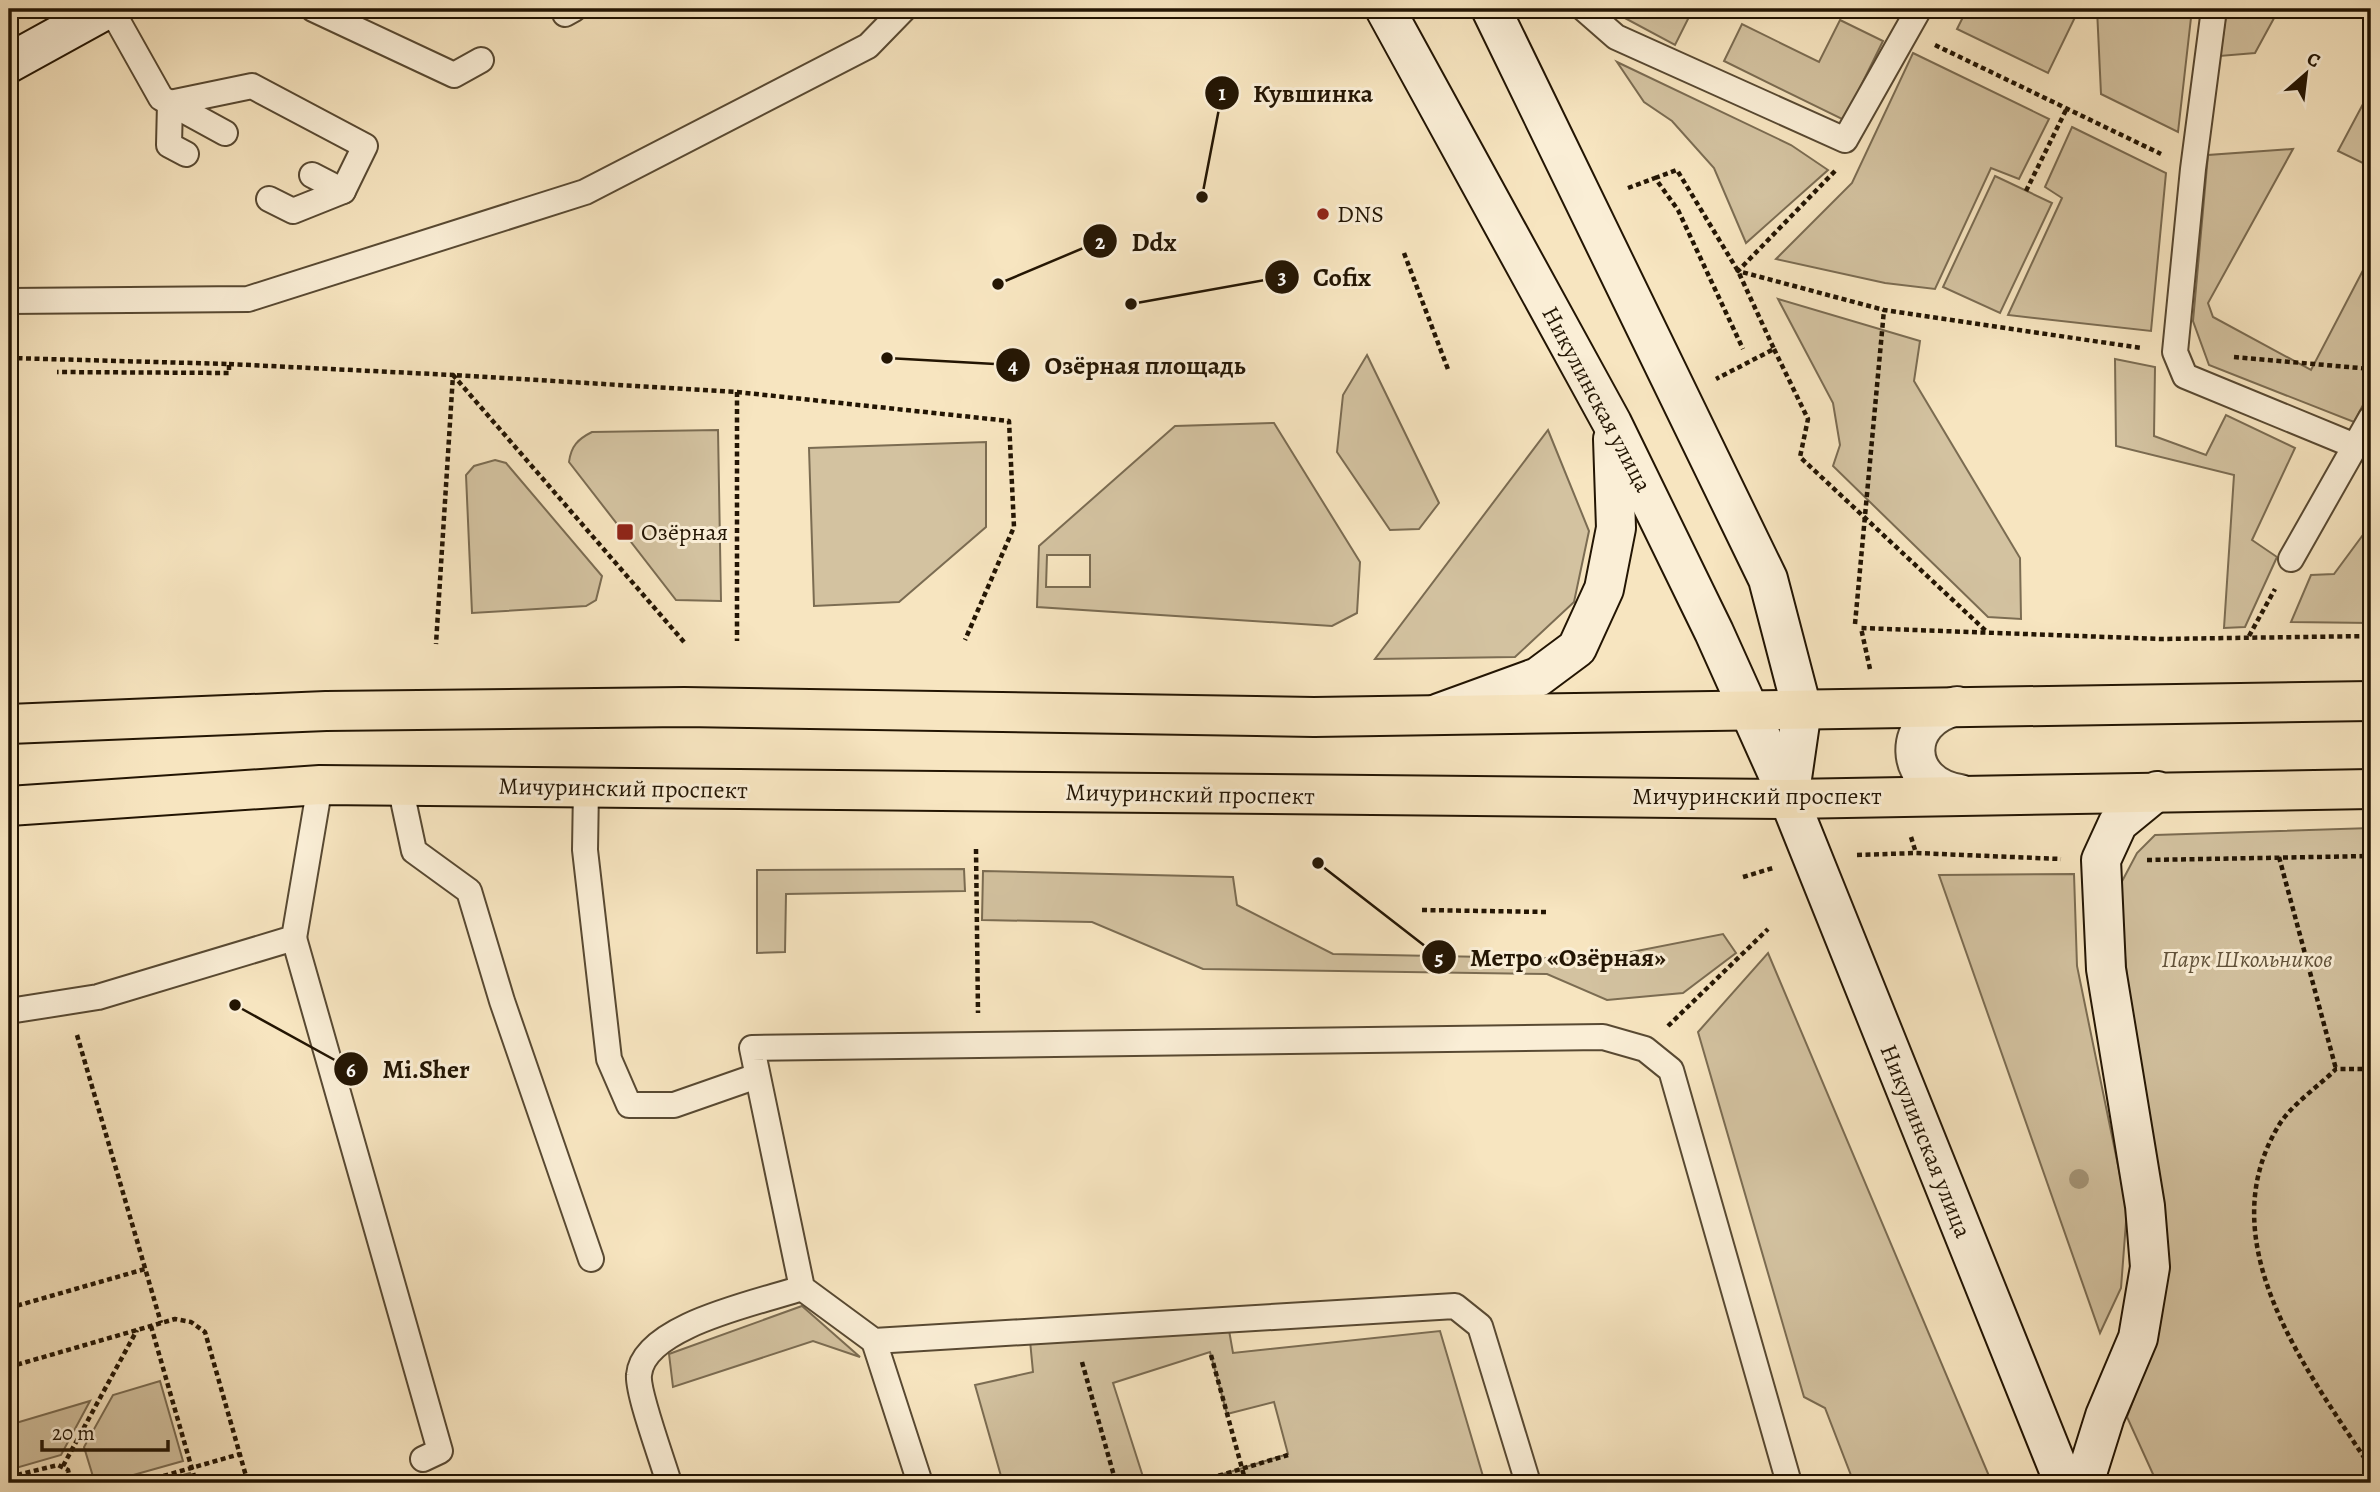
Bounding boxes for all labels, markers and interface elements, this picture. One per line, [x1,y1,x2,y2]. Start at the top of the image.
north arrow [2272,38,2342,108]
text: С [2302,46,2325,74]
callout: Кувшинка [1204,69,1387,116]
text: Кувшинка [1253,76,1374,111]
text: 1 [1218,79,1226,107]
place label: DNS [1337,198,1384,230]
marker: DNS [1315,206,1331,222]
callout: Ddx [1083,218,1191,265]
text: Ddx [1132,225,1176,260]
text: 2 [1095,228,1105,256]
callout: Cofix [1264,253,1385,300]
text: Cofix [1313,260,1371,295]
text: 3 [1277,263,1287,291]
street label: Никулинская улица [1534,300,1660,498]
callout: Озёрная площадь [996,342,1260,389]
text: Озёрная площадь [1045,348,1246,383]
text: 4 [1008,352,1018,380]
place label: Озёрная [641,516,728,548]
marker: Озёрная [615,522,635,542]
street label: Мичуринский проспект [498,770,748,806]
street label: Мичуринский проспект [1065,776,1315,812]
street label: Мичуринский проспект [1632,780,1882,812]
callout: Метро «Озёрная» [1421,934,1680,981]
text: Метро «Озёрная» [1470,940,1666,975]
park label: Парк Школьников [2161,943,2333,975]
text: 5 [1435,944,1444,972]
street label: Никулинская улица [1873,1039,1979,1243]
callout: Mi.Sher [334,1046,484,1093]
text: Mi.Sher [382,1052,470,1087]
text: 6 [346,1056,356,1084]
scale bar [42,1408,168,1452]
text: 20 m [52,1419,95,1447]

